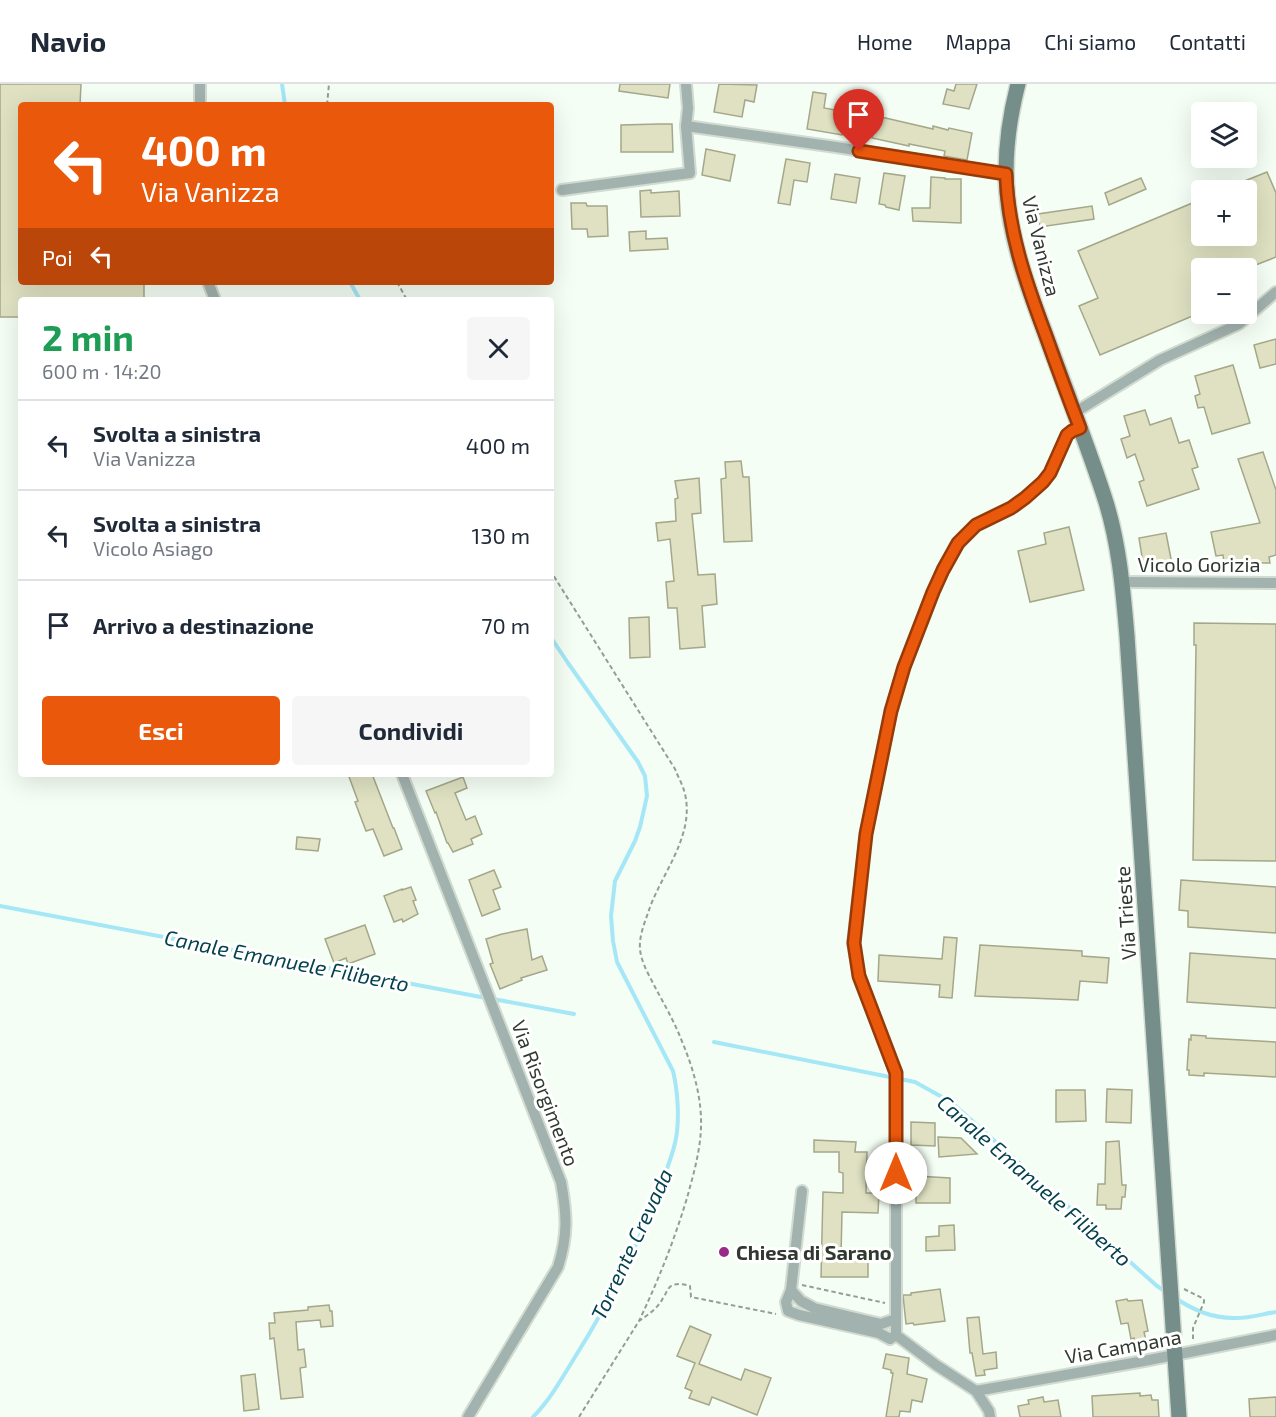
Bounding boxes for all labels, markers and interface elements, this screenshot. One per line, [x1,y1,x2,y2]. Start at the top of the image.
text: Navio [30,24,106,58]
text: Home [857,29,913,54]
text: Mappa [946,29,1011,54]
text: Chi siamo [1044,29,1136,54]
text: Contatti [1169,29,1246,54]
pin [833,89,884,151]
icon: arrive [842,98,875,131]
map controls [1191,102,1257,324]
button: layers [1191,102,1257,168]
text: 400 m [141,124,267,174]
icon: left [42,126,120,204]
text: Via Vanizza [141,175,280,207]
button: + [1191,180,1257,246]
street label: Via Vanizza [1018,193,1066,299]
icon: left [85,240,118,273]
text: Poi [42,244,73,270]
button: − [1191,258,1257,324]
text: 2 min [42,315,134,358]
button: close [467,317,530,380]
text: 600 m · 14:20 [42,359,161,383]
text: Svolta a sinistra [93,420,261,446]
icon: left [42,429,75,462]
text: 400 m [466,432,530,458]
text: Via Vanizza [93,446,196,470]
text: Svolta a sinistra [93,510,261,536]
icon: left [42,519,75,552]
text: 130 m [472,522,530,548]
text: Vicolo Asiago [93,536,213,560]
street label: Vicolo Gorizia [1138,552,1260,576]
icon: arrive [42,609,75,642]
text: Arrivo a destinazione [93,612,314,638]
text: 70 m [481,612,530,638]
button: Esci [42,696,280,765]
button: Condividi [292,696,530,765]
street label: Via Trieste [1110,865,1140,961]
water label: Canale Emanuele Filiberto [162,924,412,996]
street label: Via Risorgimento [507,1017,585,1169]
water label: Canale Emanuele Filiberto [933,1089,1137,1271]
position arrow [864,1141,928,1205]
water label: Torrente Crevada [585,1164,677,1324]
place label: Chiesa di Sarano [736,1240,892,1264]
marker: Chiesa di Sarano [717,1245,731,1259]
street label: Via Campana [1063,1324,1183,1368]

